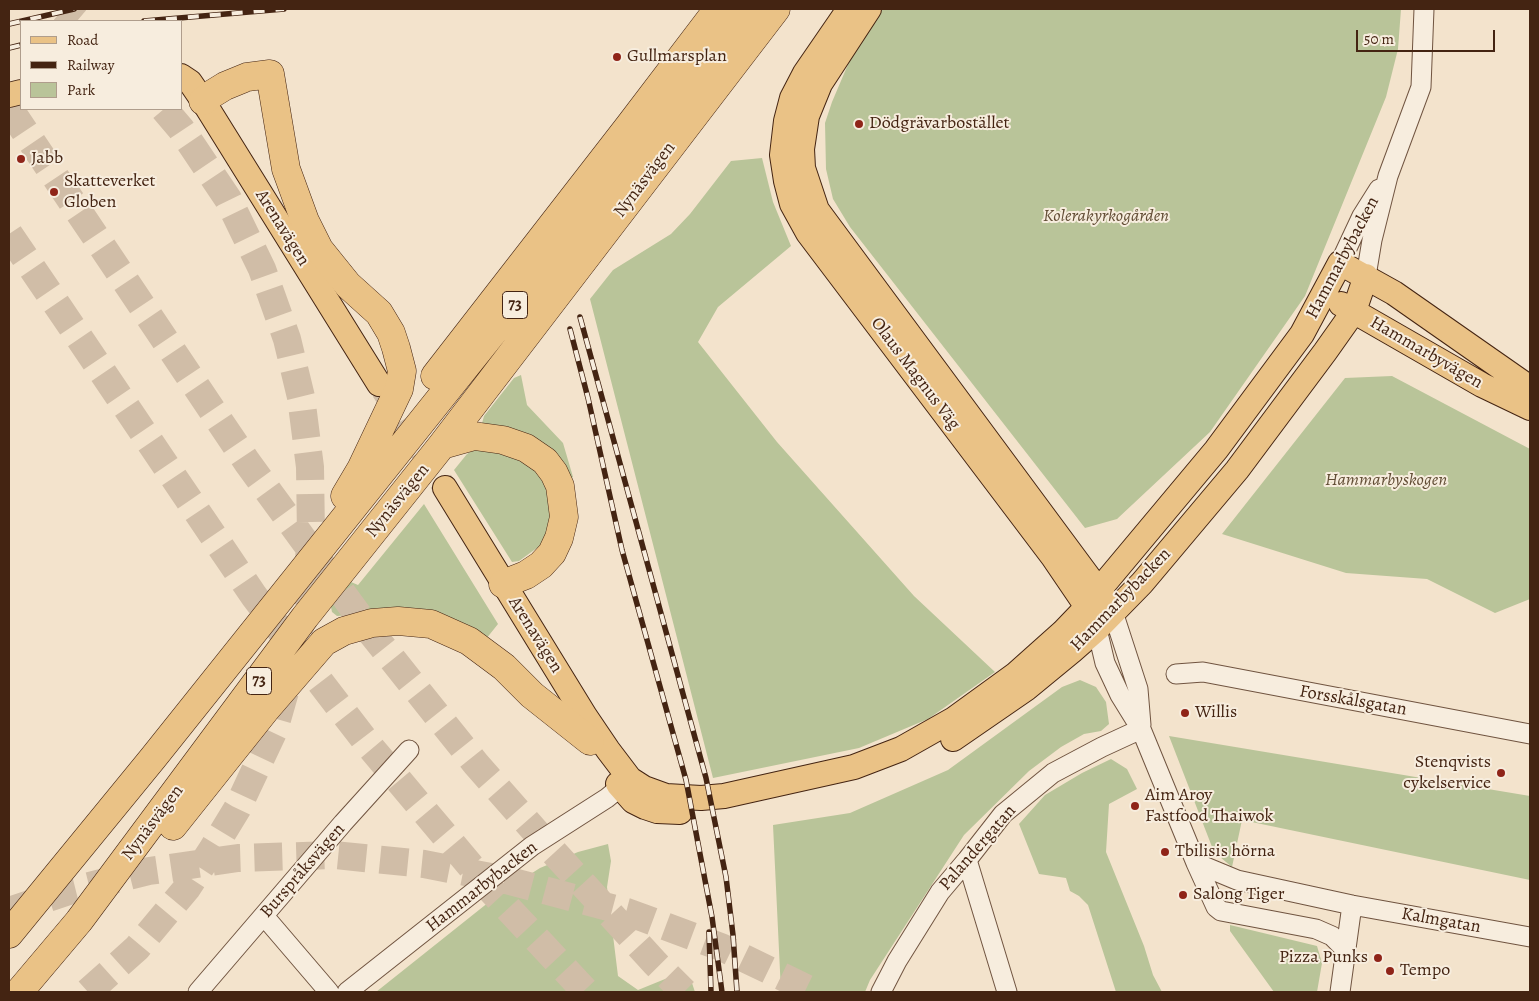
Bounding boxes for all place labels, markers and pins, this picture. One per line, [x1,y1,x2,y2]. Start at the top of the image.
place label: Gullmarsplan [627,46,727,68]
marker: Gullmarsplan [611,51,623,63]
place label: Dödgrävarbostället [869,113,1010,135]
marker: Dödgrävarbostället [853,118,865,130]
place label: Jabb [31,148,63,170]
marker: Jabb [15,153,27,165]
place label: Skatteverket Globen [64,171,156,213]
marker: Skatteverket Globen [48,186,60,198]
place label: Willis [1195,702,1237,724]
marker: Willis [1179,707,1191,719]
place label: Stenqvists cykelservice [1403,752,1491,794]
marker: Stenqvists cykelservice [1495,767,1507,779]
place label: Aim Aroy Fastfood Thaiwok [1145,785,1273,828]
marker: Aim Aroy Fastfood Thaiwok [1129,800,1141,812]
place label: Tbilisis hörna [1175,841,1275,863]
marker: Tbilisis hörna [1159,846,1171,858]
place label: Salong Tiger [1193,884,1285,906]
marker: Salong Tiger [1177,889,1189,901]
place label: Pizza Punks [1279,947,1368,969]
marker: Pizza Punks [1372,952,1384,964]
place label: Tempo [1400,960,1450,982]
marker: Tempo [1384,965,1396,977]

